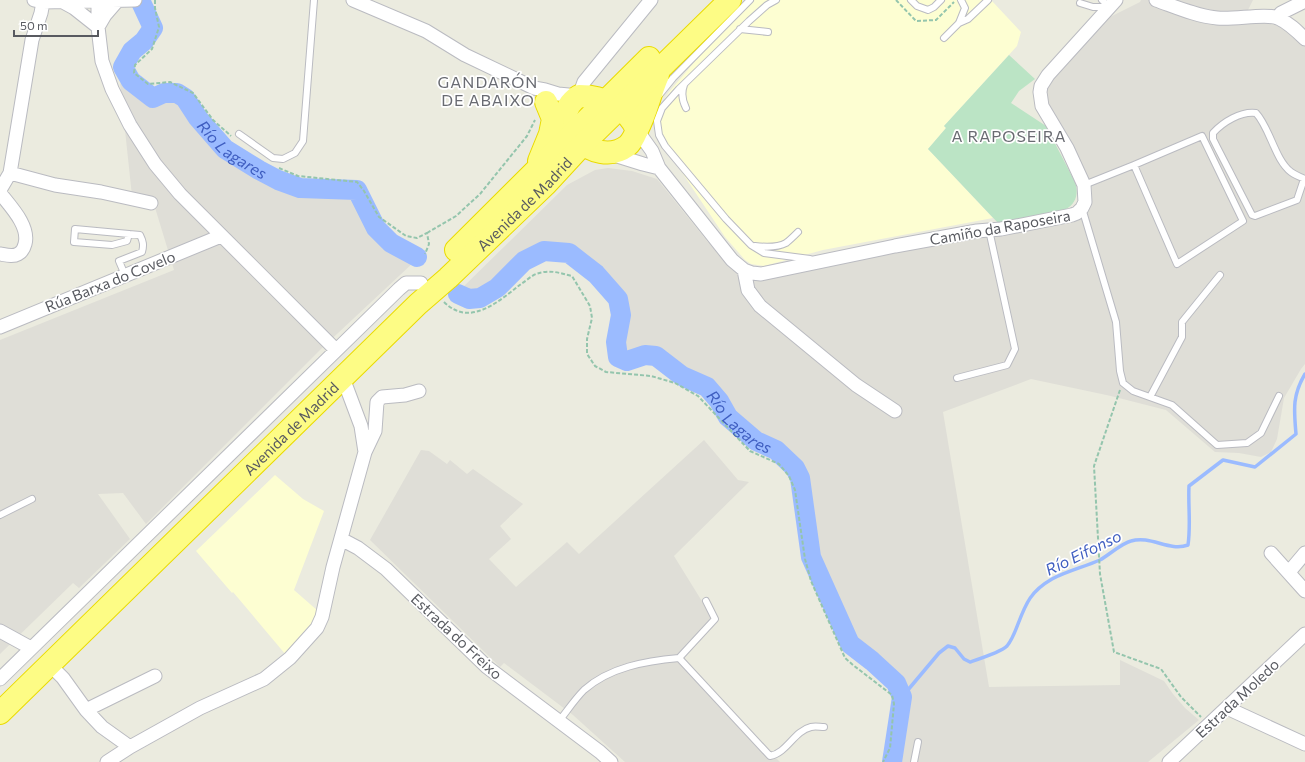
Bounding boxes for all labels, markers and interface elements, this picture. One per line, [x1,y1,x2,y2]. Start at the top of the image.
scale bar [14,12,98,38]
text: 50 m [20,18,48,32]
district label: GANDARÓN DE ABAIXO [438,72,538,109]
water label: Río Lagares [194,116,270,182]
district label: A RAPOSEIRA [951,126,1067,145]
street label: Avenida de Madrid [473,153,575,254]
street label: Camiño da Raposeira [928,206,1072,248]
street label: Rúa Barxa do Covelo [42,247,178,315]
street label: Avenida de Madrid [240,378,342,479]
water label: Río Lagares [704,386,775,456]
water label: Río Eifonso [1042,525,1124,579]
street label: Estrada do Freixo [408,589,506,683]
street label: Estrada Moledo [1192,655,1282,741]

